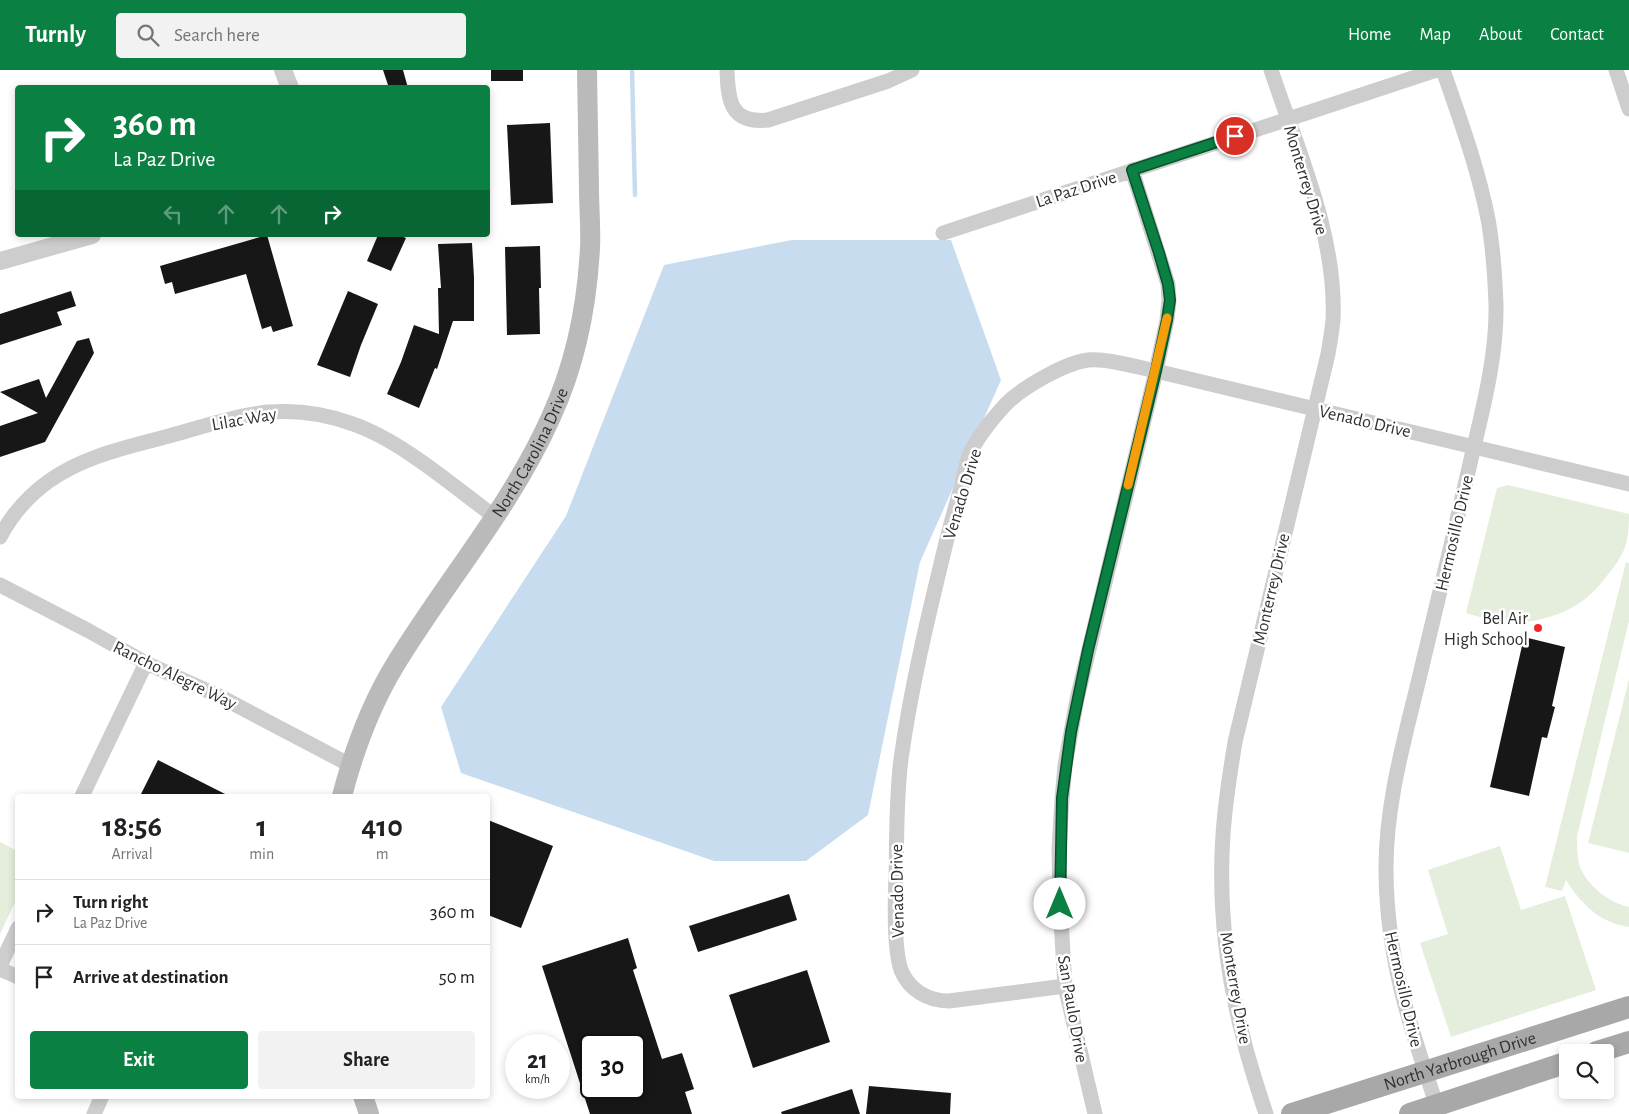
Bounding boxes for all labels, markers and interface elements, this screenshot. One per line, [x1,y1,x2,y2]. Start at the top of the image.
search box [116,13,466,58]
icon: search [134,21,162,49]
text: Turnly [25,23,86,47]
text: Search here [174,26,260,45]
text: Home [1348,26,1391,44]
text: Map [1419,26,1451,44]
text: About [1479,26,1522,44]
text: Contact [1550,26,1604,44]
icon: right [30,105,95,170]
text: 360 m [113,107,197,142]
pin [1214,115,1256,157]
icon: arrive [1221,122,1249,150]
street label: Monterrey Drive [1280,123,1330,237]
text: La Paz Drive [113,148,215,170]
street label: La Paz Drive [1034,168,1119,211]
icon: left [159,200,187,228]
icon: ahead [212,200,240,228]
icon: ahead [265,200,293,228]
icon: right [318,200,346,228]
street label: North Carolina Drive [489,386,572,521]
street label: Venado Drive [1317,403,1413,441]
street label: Lilac Way [210,405,278,435]
street label: Venado Drive [941,447,985,542]
street label: Hermosillo Drive [1433,473,1477,593]
street label: Monterrey Drive [1250,532,1294,647]
place label: Bel Air High School [1444,610,1528,649]
marker: Bel Air High School [1532,622,1544,634]
street label: Rancho Alegre Way [110,638,239,714]
text: 18:56 [102,812,162,842]
text: 1 [256,812,267,842]
text: 410 [361,812,403,842]
street label: Venado Drive [888,844,908,938]
text: Arrival [112,846,153,862]
text: min [249,846,274,862]
text: m [376,846,388,862]
position arrow [1033,877,1085,929]
text: Turn right [73,893,148,912]
icon: right [30,898,58,926]
text: 360 m [430,903,475,922]
text: La Paz Drive [73,915,148,931]
street label: Hermosillo Drive [1381,929,1425,1049]
street label: Monterrey Drive [1216,931,1254,1046]
street label: San Paulo Drive [1054,954,1090,1064]
icon: arrive [30,963,58,991]
text: Arrive at destination [73,968,229,987]
text: 50 m [439,968,475,987]
street label: North Yarbrough Drive [1382,1029,1538,1094]
button: Exit [30,1031,248,1089]
button: Share [258,1031,475,1089]
speed limit sign: 30 [580,1034,645,1099]
map controls [1559,1044,1614,1099]
button: search [1559,1044,1614,1099]
text: 21 [527,1048,548,1073]
text: km/h [525,1073,550,1085]

